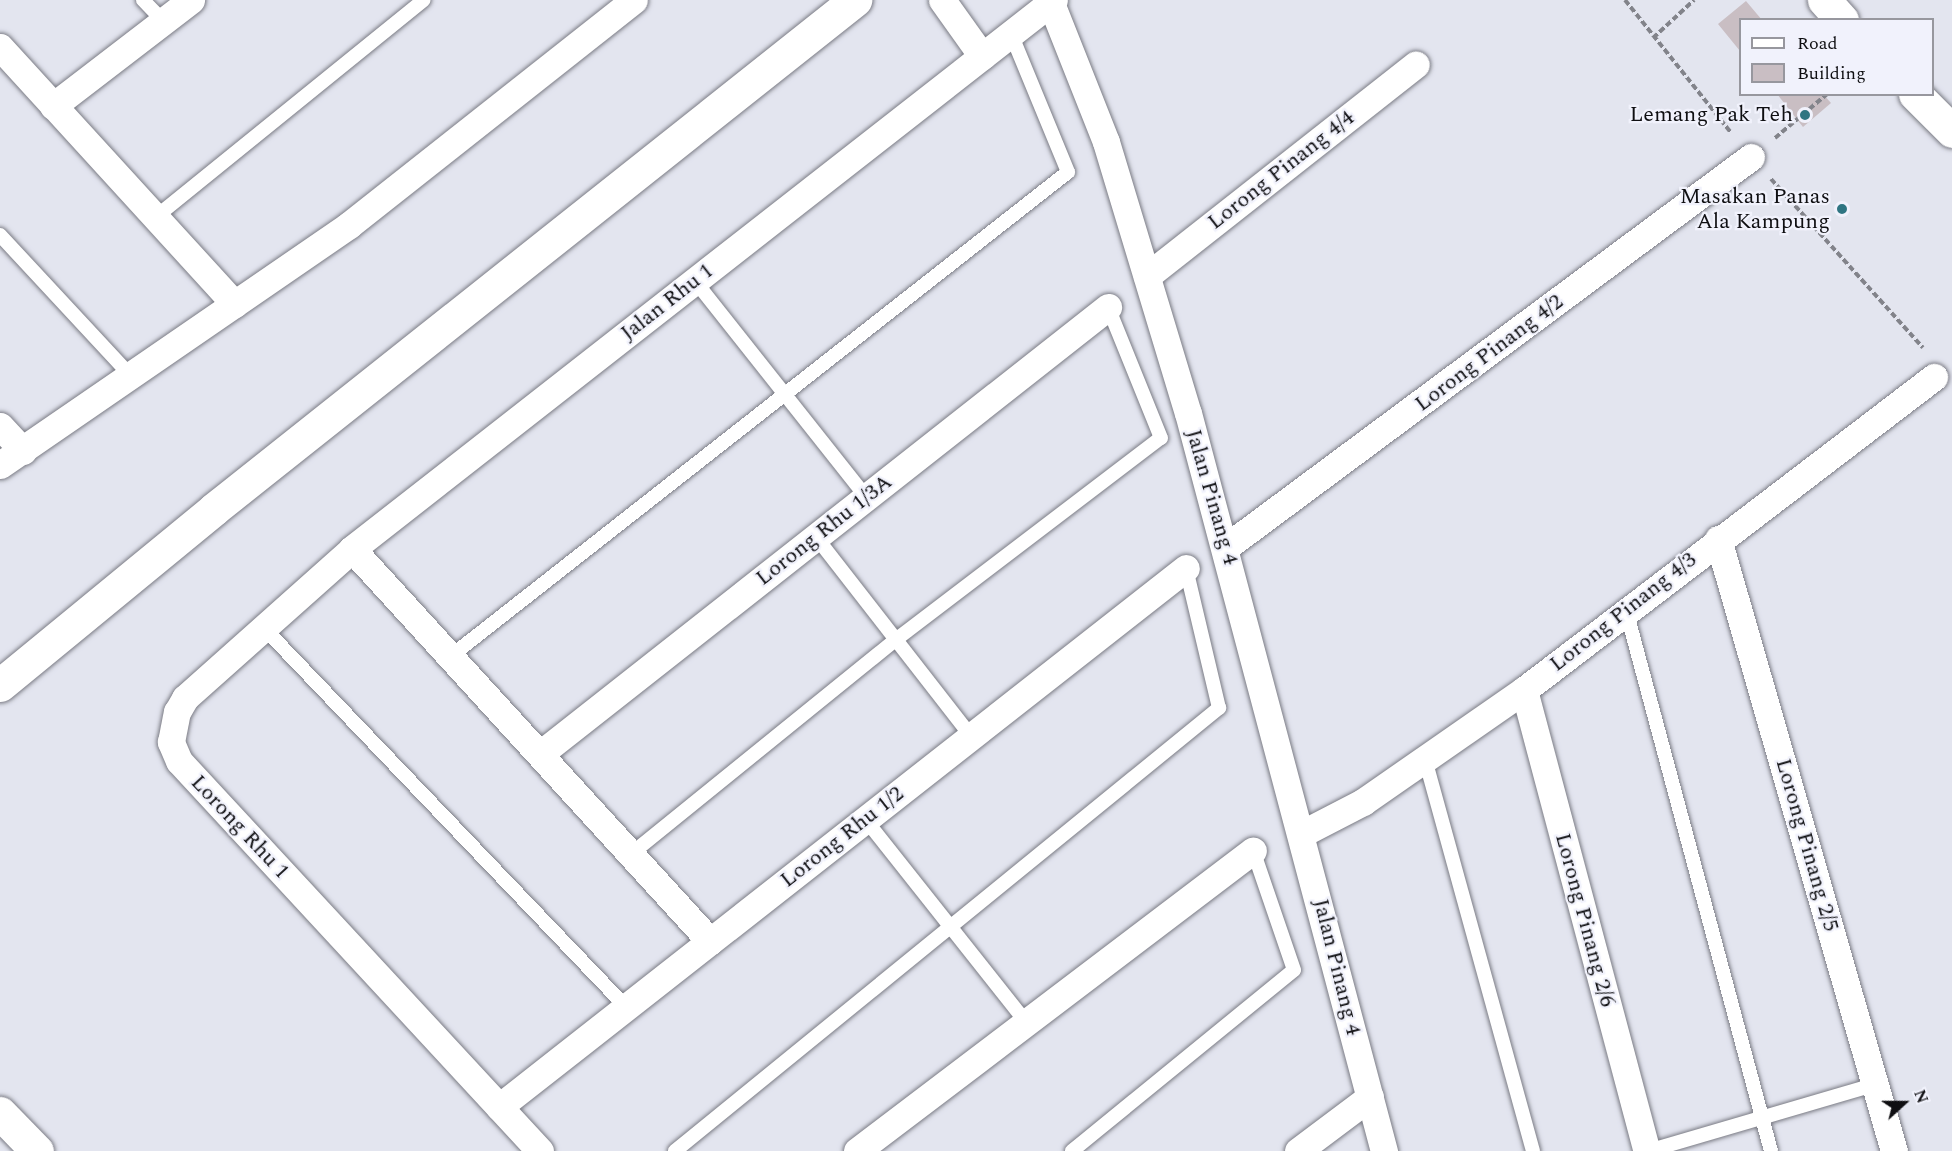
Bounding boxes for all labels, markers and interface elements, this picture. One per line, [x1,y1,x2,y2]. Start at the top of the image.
legend [1739,18,1934,96]
text: Road [1797,30,1838,57]
text: Building [1797,60,1866,87]
place label: Lemang Pak Teh [1629,102,1793,128]
street label: Lorong Pinang 4/4 [1202,105,1360,235]
marker: Lemang Pak Teh [1798,108,1812,122]
place label: Masakan Panas Ala Kampung [1680,183,1830,234]
marker: Masakan Panas Ala Kampung [1835,202,1849,216]
street label: Jalan Rhu 1 [615,258,719,346]
street label: Lorong Pinang 4/2 [1410,289,1568,417]
street label: Jalan Pinang 4 [1180,426,1244,568]
street label: Lorong Rhu 1/3A [751,469,897,591]
street label: Lorong Pinang 4/3 [1544,547,1702,677]
street label: Lorong Pinang 2/5 [1770,755,1844,935]
street label: Lorong Rhu 1 [185,769,295,885]
street label: Lorong Rhu 1/2 [775,781,909,893]
street label: Lorong Pinang 2/6 [1549,830,1621,1010]
street label: Jalan Pinang 4 [1307,896,1367,1038]
north arrow [1874,1073,1934,1133]
text: N [1907,1086,1934,1107]

